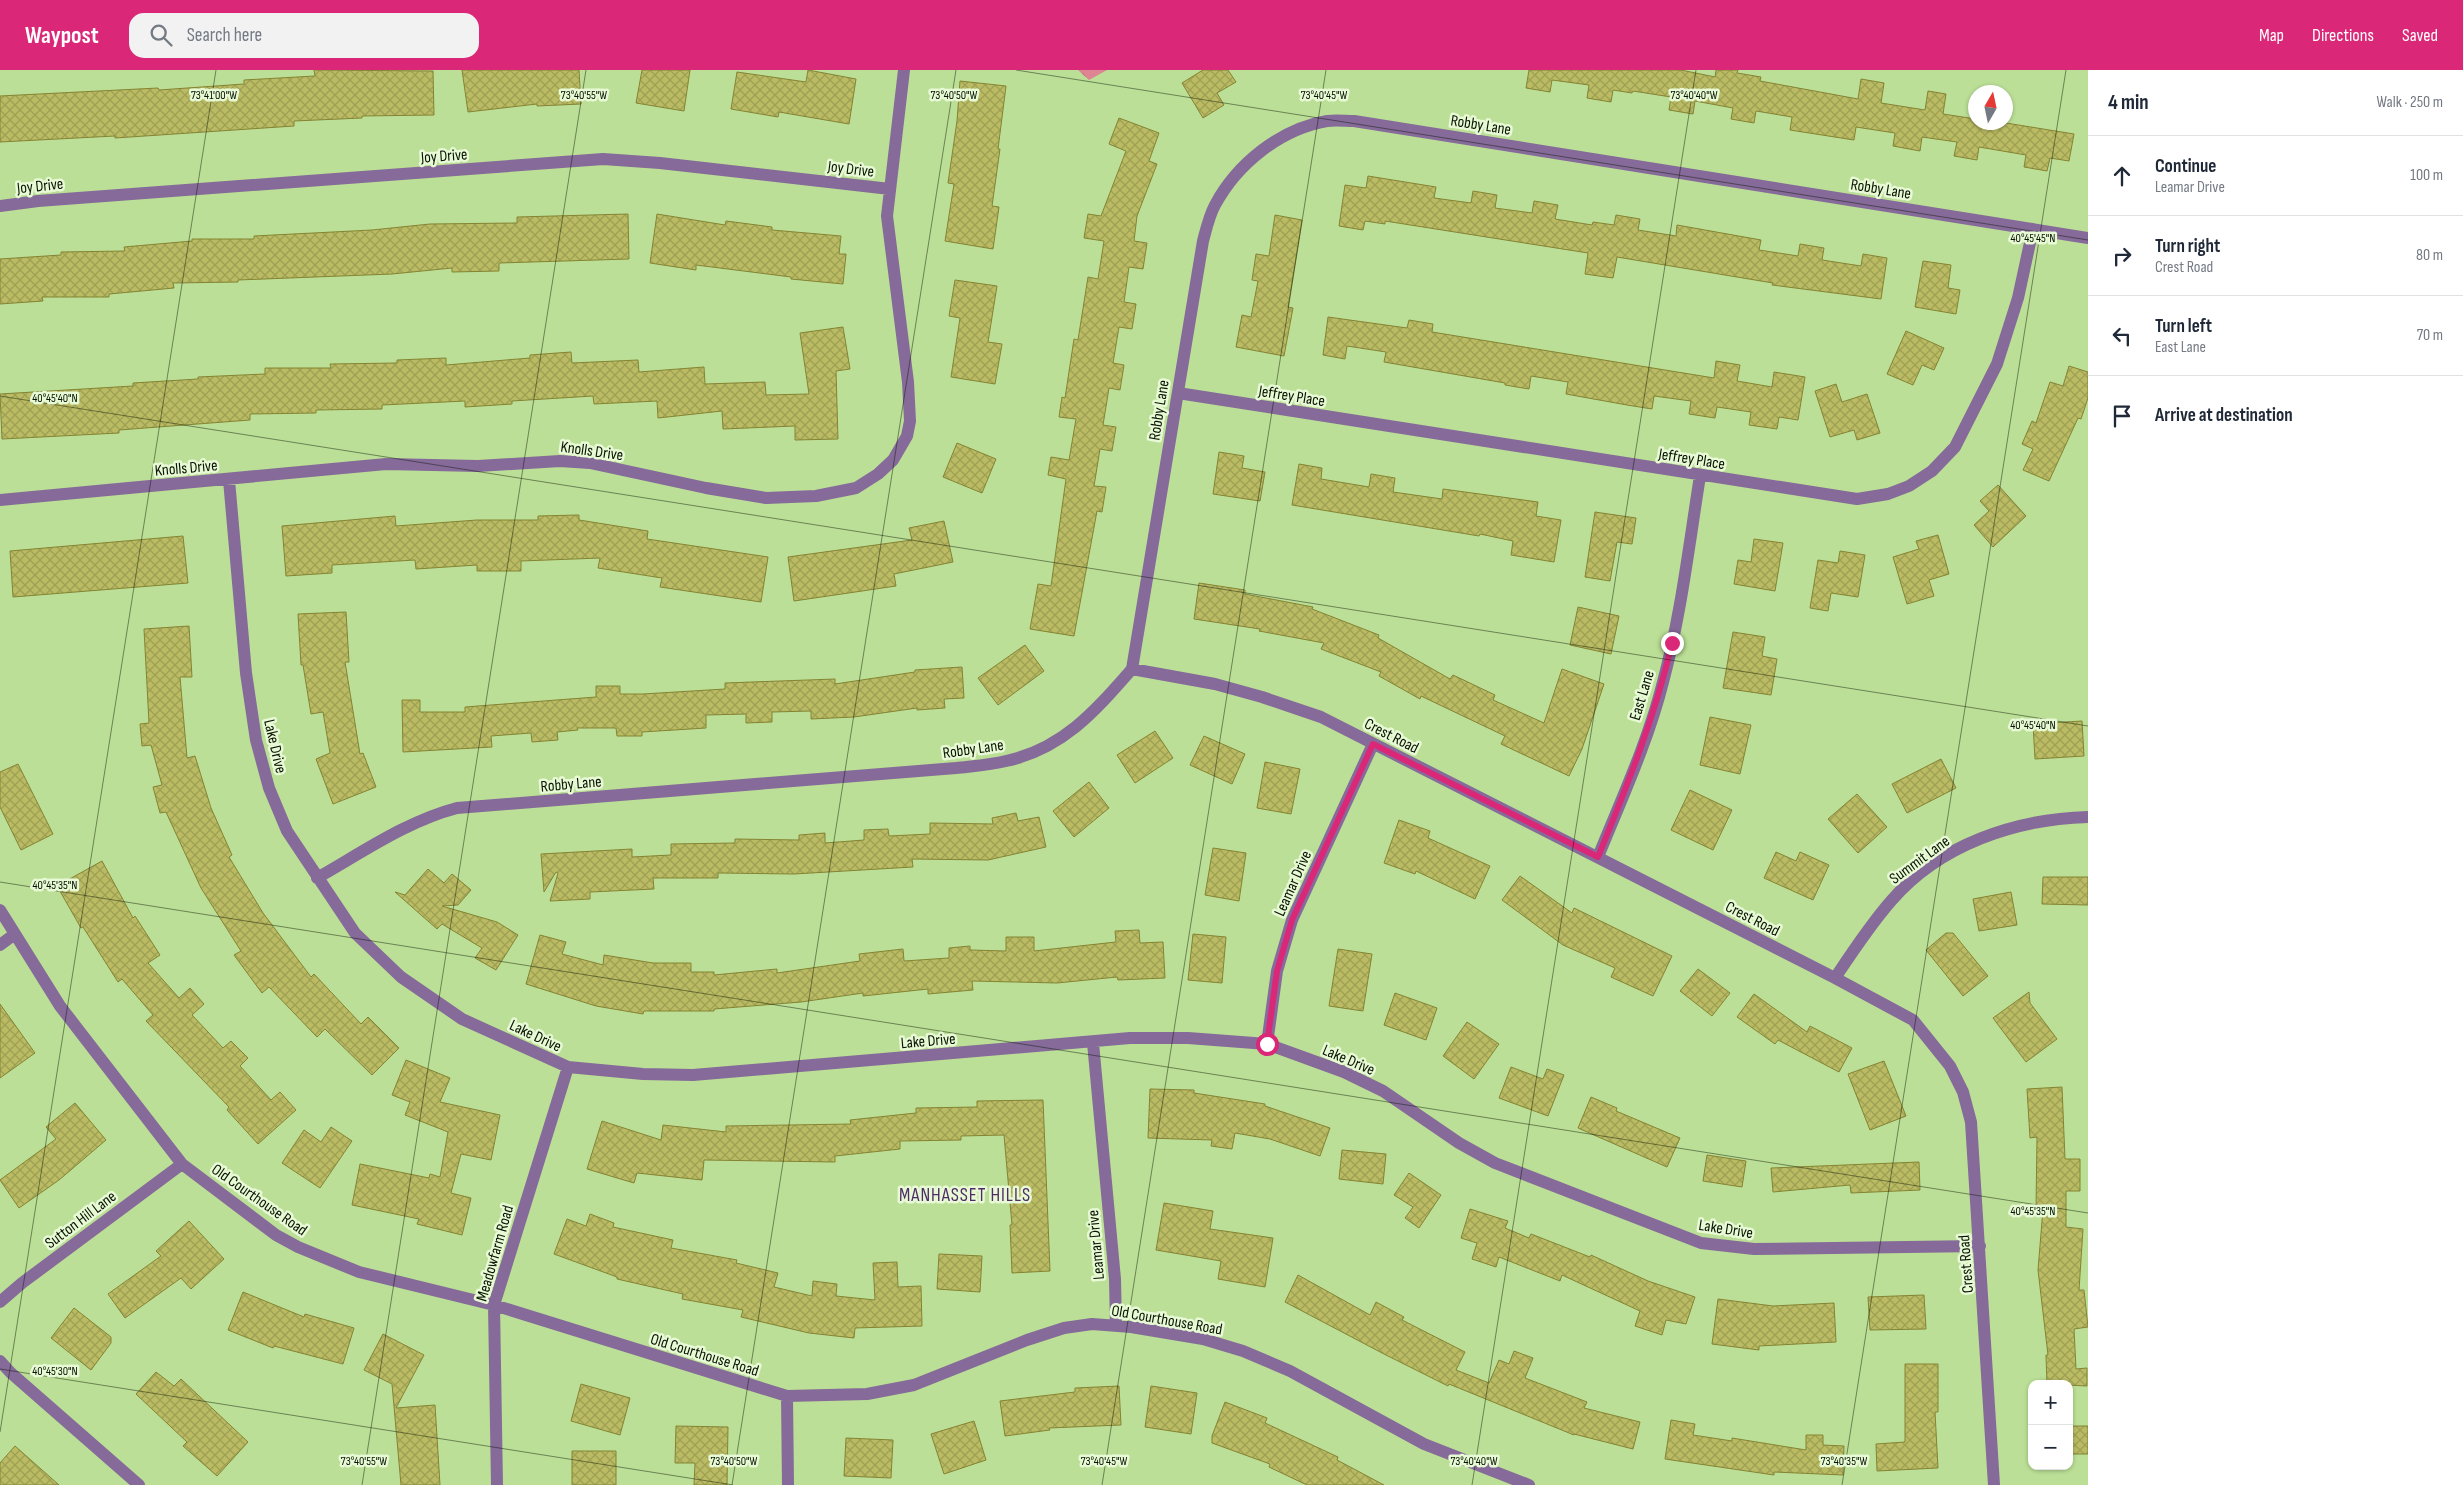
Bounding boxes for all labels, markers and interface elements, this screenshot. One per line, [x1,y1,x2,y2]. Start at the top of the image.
search box [129,13,479,58]
text: Waypost [25,21,99,50]
icon: search [147,21,175,49]
text: Search here [187,24,262,47]
text: Map [2259,25,2284,46]
text: Directions [2312,25,2374,46]
text: Saved [2402,25,2438,46]
north arrow [1968,85,2013,130]
text: 73°41'00"W [191,88,237,103]
text: 73°40'55"W [561,88,607,103]
text: 73°40'50"W [931,88,978,103]
text: 73°40'45"W [1301,88,1347,103]
text: 73°40'40"W [1670,88,1718,103]
text: 4 min [2108,90,2149,115]
text: Walk · 250 m [2377,93,2443,112]
street label: Robby Lane [1449,111,1512,140]
street label: Joy Drive [419,145,468,168]
text: Continue [2155,155,2216,178]
street label: Joy Drive [826,157,875,182]
icon: ahead [2108,162,2136,190]
text: 100 m [2410,166,2443,185]
street label: Joy Drive [15,175,64,198]
street label: Robby Lane [1849,175,1912,204]
text: Leamar Drive [2155,178,2225,197]
text: 40°45'45"N [2011,231,2055,246]
text: Turn right [2155,235,2220,258]
icon: right [2108,242,2136,270]
text: 80 m [2416,246,2443,265]
text: Crest Road [2155,258,2213,277]
text: Turn left [2155,315,2212,338]
icon: left [2108,322,2136,350]
text: 70 m [2417,326,2443,345]
text: East Lane [2155,338,2206,357]
street label: Robby Lane [1145,379,1174,442]
street label: Jeffrey Place [1256,382,1326,411]
text: 40°45'40"N [32,391,78,406]
icon: arrive [2108,402,2136,430]
text: Arrive at destination [2155,404,2293,427]
street label: Knolls Drive [559,438,624,465]
street label: Jeffrey Place [1656,445,1726,474]
street label: Knolls Drive [154,456,218,481]
route end [1661,632,1684,655]
street label: East Lane [1626,668,1659,723]
street label: Crest Road [1361,715,1422,758]
street label: Lake Drive [259,717,290,775]
text: 40°45'40"N [2010,718,2056,733]
street label: Robby Lane [942,736,1005,763]
street label: Robby Lane [540,772,602,797]
street label: Summit Lane [1886,832,1954,888]
street label: Leamar Drive [1270,848,1316,919]
text: 40°45'35"N [33,878,77,893]
street label: Crest Road [1722,898,1783,941]
street label: Lake Drive [506,1016,564,1057]
street label: Lake Drive [900,1030,956,1053]
route start [1256,1033,1279,1056]
street label: Lake Drive [1319,1041,1377,1080]
street label: Old Courthouse Road [208,1160,311,1240]
district label: MANHASSET HILLS [899,1184,1031,1207]
street label: Sutton Hill Lane [42,1187,120,1253]
street label: Meadowfarm Road [473,1203,518,1304]
text: 40°45'35"N [2011,1204,2055,1219]
street label: Leamar Drive [1084,1209,1109,1280]
street label: Lake Drive [1697,1216,1754,1243]
street label: Crest Road [1955,1234,1978,1294]
street label: Old Courthouse Road [1110,1301,1224,1340]
street label: Old Courthouse Road [648,1330,761,1381]
text: 40°45'30"N [32,1364,78,1379]
map controls [2028,1380,2073,1470]
button: + [2028,1380,2073,1425]
button: − [2028,1425,2073,1470]
text: 73°40'55"W [341,1454,387,1469]
text: 73°40'50"W [711,1454,758,1469]
text: 73°40'45"W [1081,1454,1127,1469]
text: 73°40'40"W [1450,1454,1498,1469]
text: 73°40'35"W [1821,1454,1867,1469]

